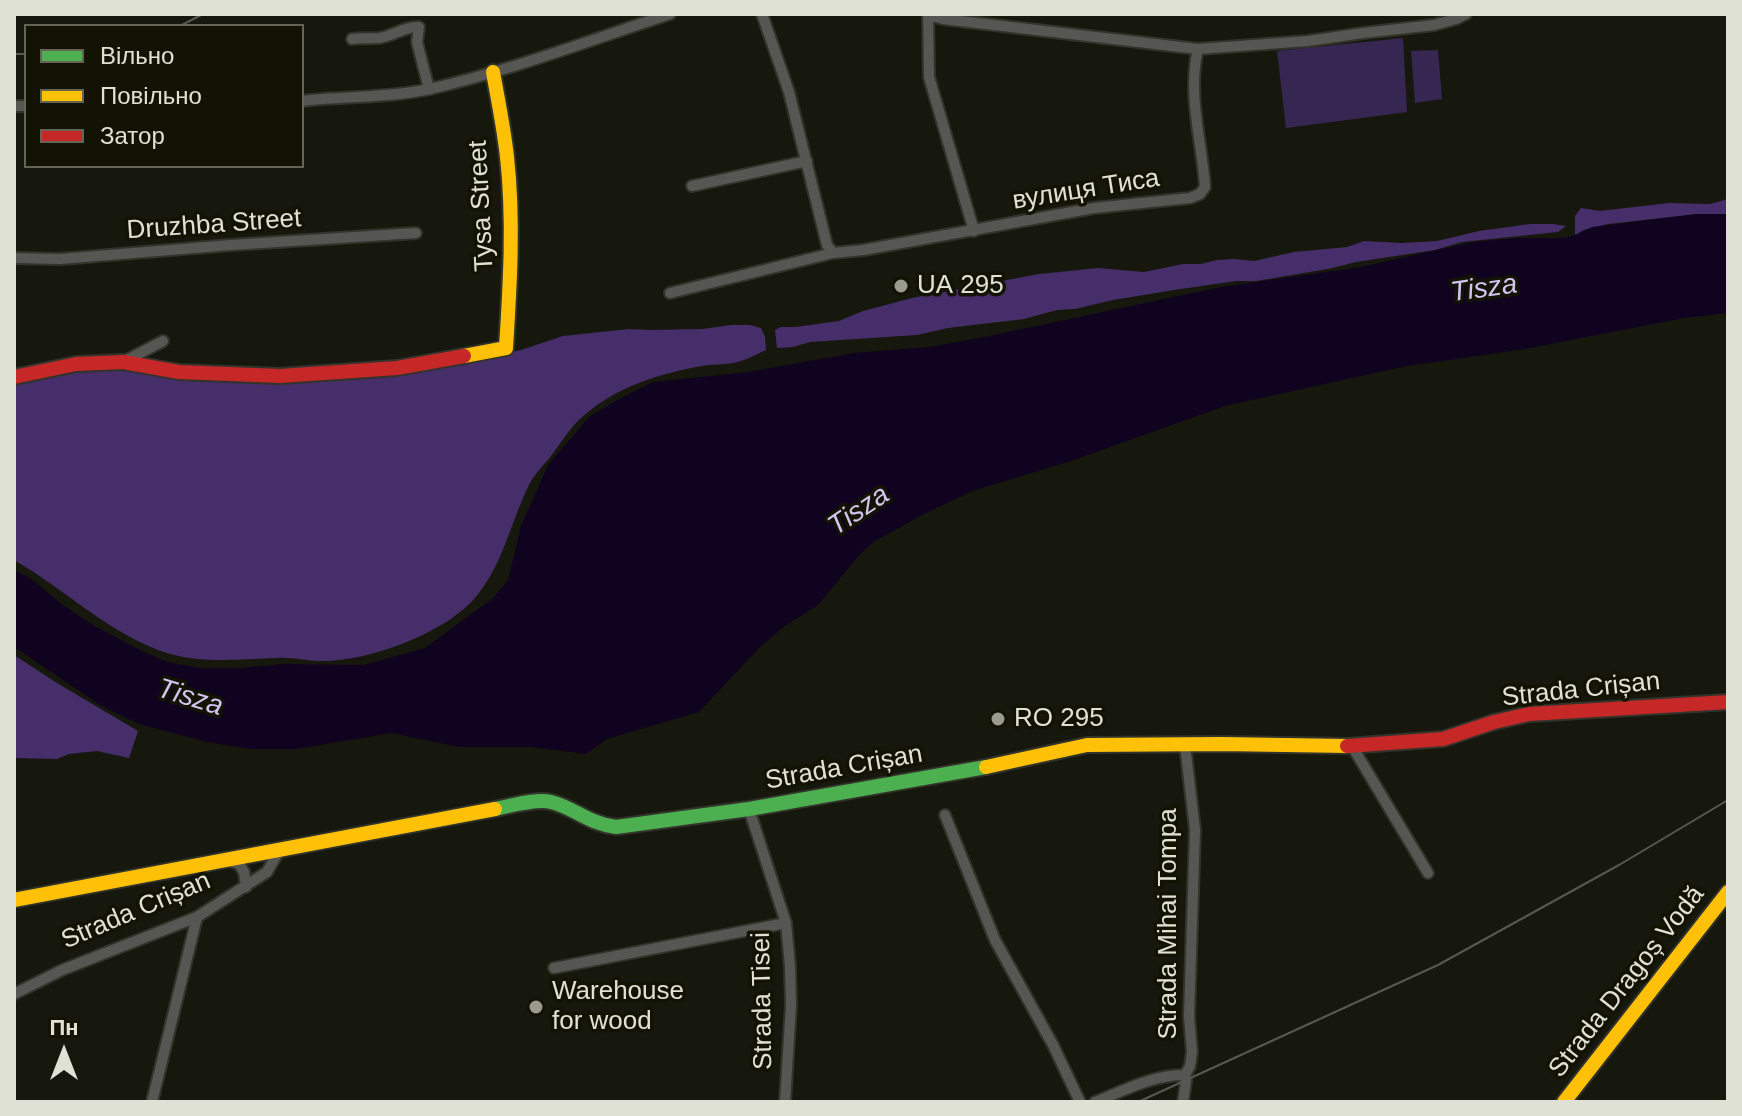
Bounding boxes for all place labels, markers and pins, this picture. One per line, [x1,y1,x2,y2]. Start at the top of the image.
place label: UA 295 [917,270,1004,302]
marker: UA 295 [892,277,910,295]
place label: RO 295 [1014,703,1104,735]
marker: RO 295 [989,710,1007,728]
place label: Warehouse for wood [552,976,684,1038]
marker: Warehouse for wood [527,998,545,1016]

